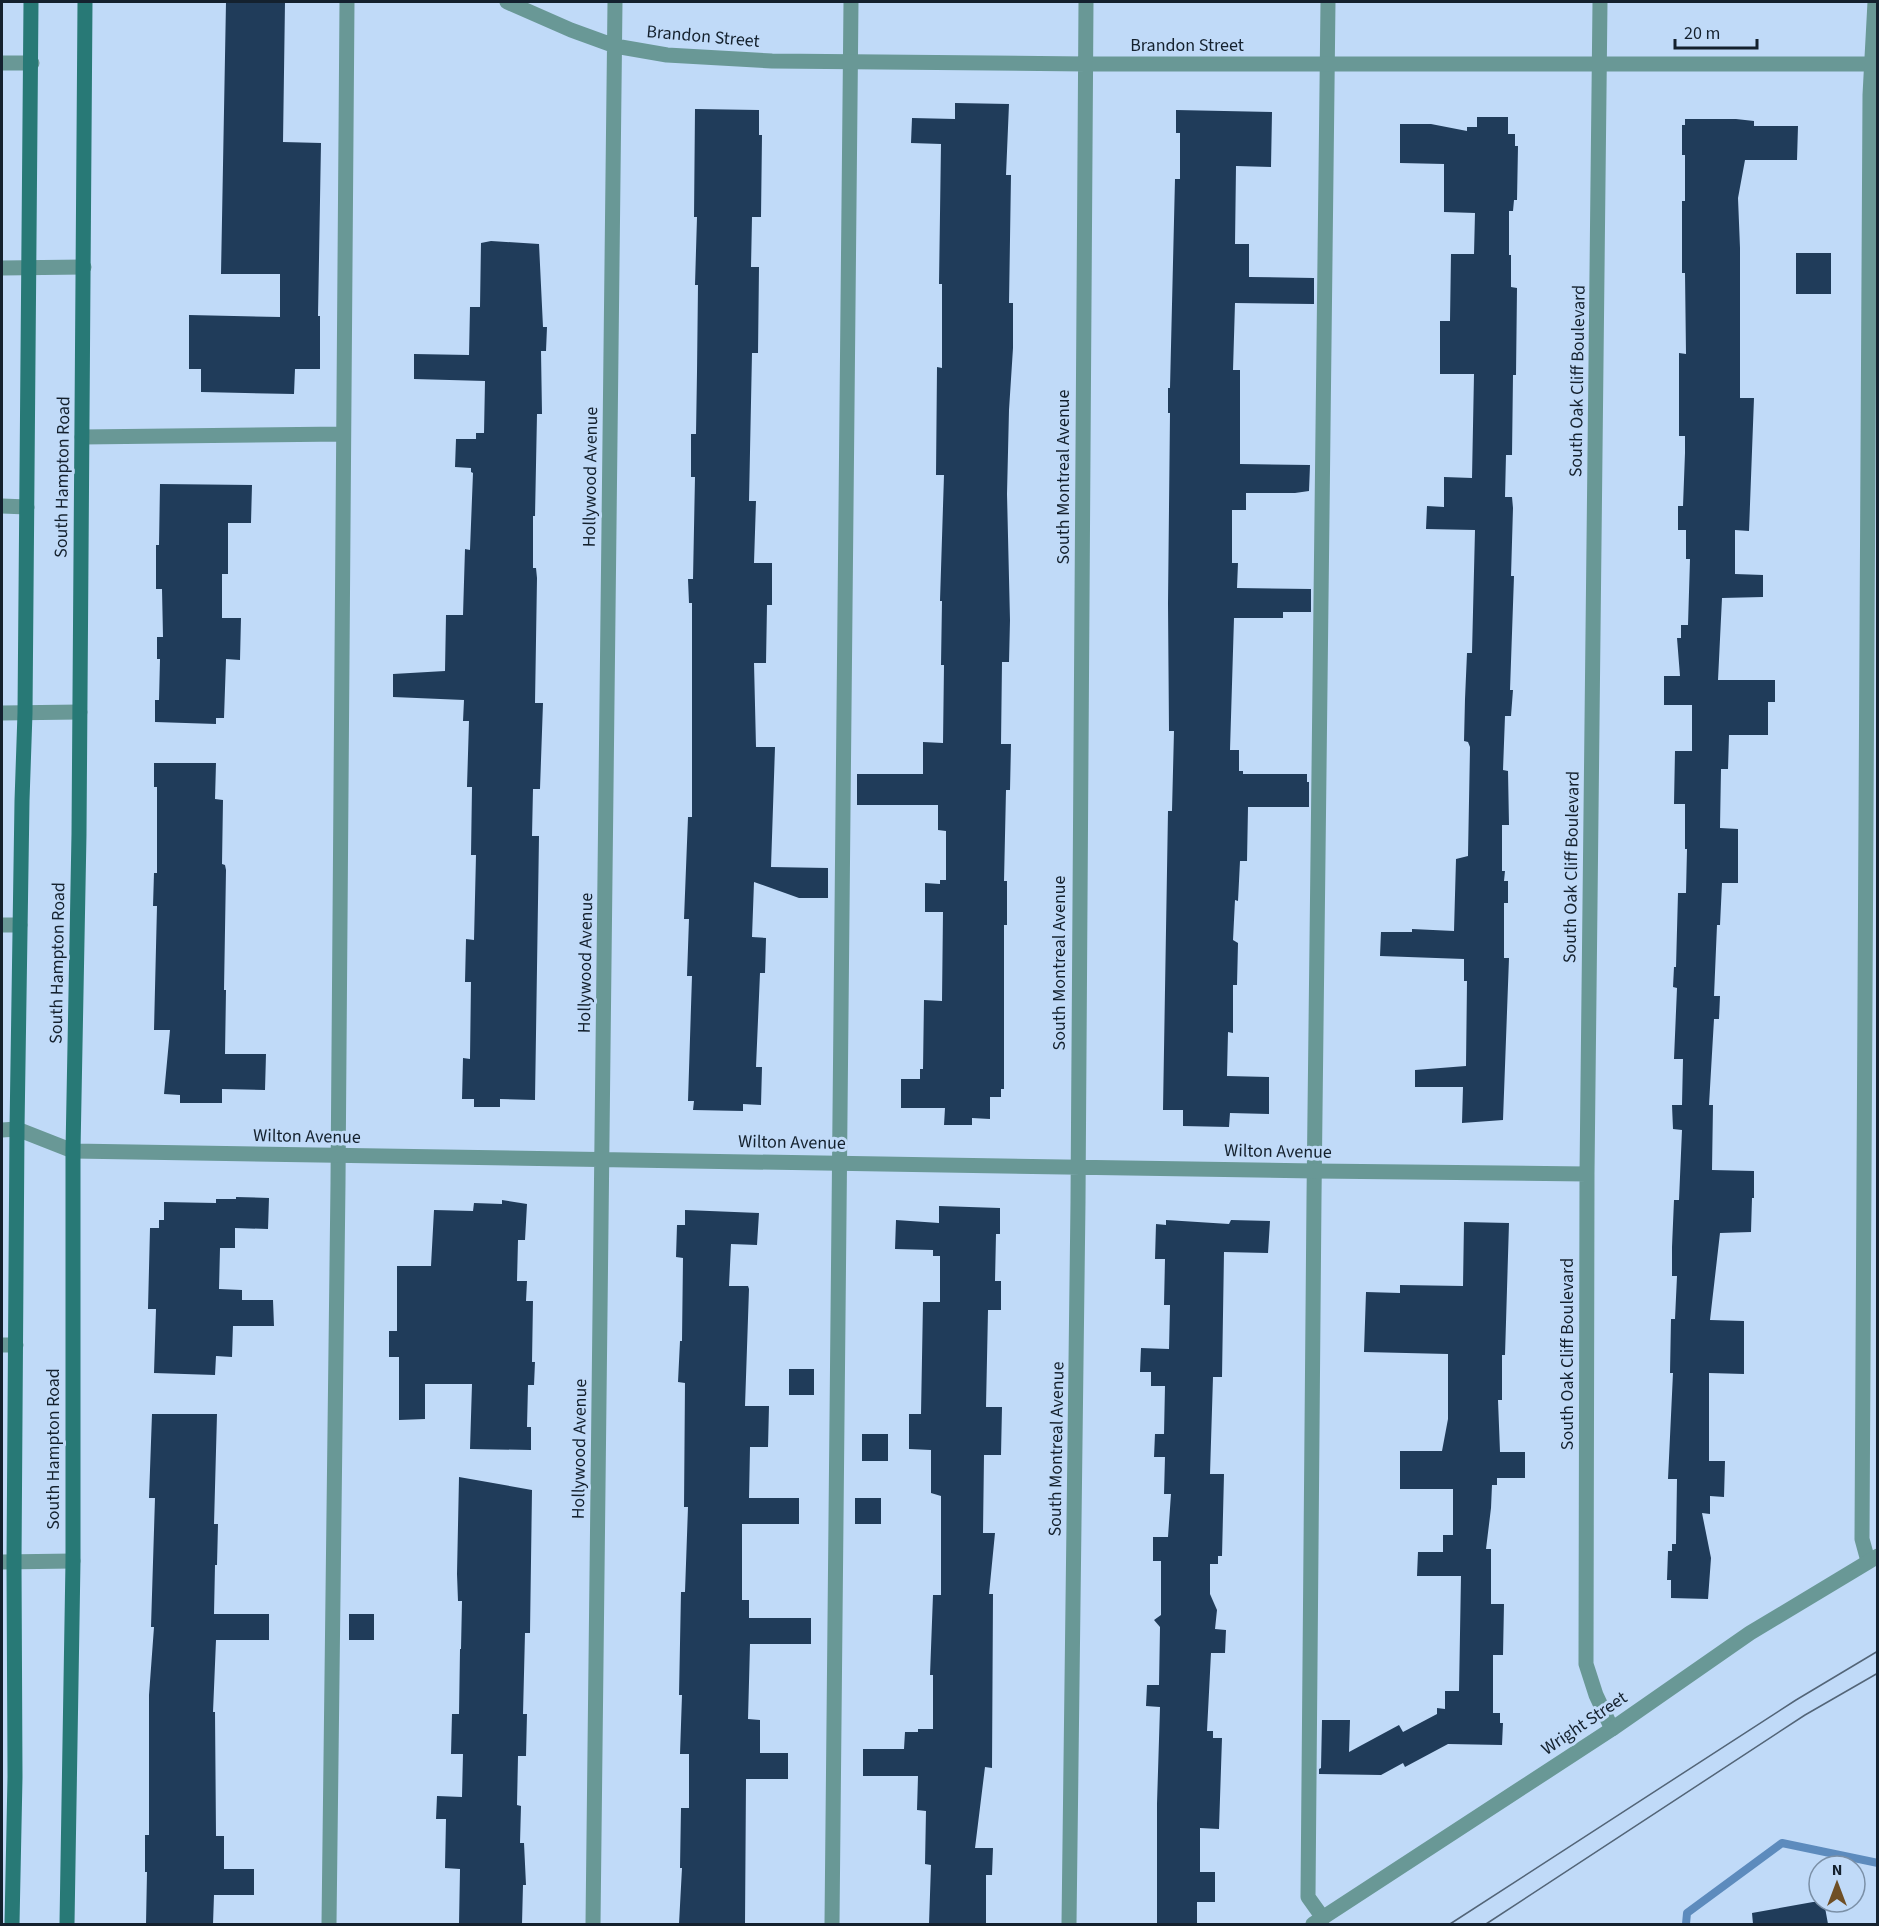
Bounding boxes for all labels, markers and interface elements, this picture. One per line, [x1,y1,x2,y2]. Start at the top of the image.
scale bar [1675,12,1758,50]
street label: Brandon Street [645,19,761,54]
text: 20 m [1684,21,1720,46]
street label: Brandon Street [1130,33,1244,58]
street label: South Oak Cliff Boulevard [1563,285,1592,477]
street label: South Montreal Avenue [1051,389,1076,564]
street label: South Hampton Road [49,396,76,558]
street label: Hollywood Avenue [577,406,604,547]
street label: South Oak Cliff Boulevard [1557,771,1586,963]
street label: South Montreal Avenue [1047,875,1072,1050]
street label: South Hampton Road [44,882,71,1044]
street label: Hollywood Avenue [572,892,599,1033]
street label: Wilton Avenue [253,1123,361,1150]
street label: Wilton Avenue [738,1129,846,1156]
street label: Wilton Avenue [1224,1138,1332,1165]
street label: South Oak Cliff Boulevard [1555,1258,1580,1450]
street label: South Montreal Avenue [1042,1361,1071,1537]
street label: South Hampton Road [41,1368,66,1530]
street label: Hollywood Avenue [566,1378,593,1519]
street label: Wright Street [1536,1686,1632,1761]
north arrow [1807,1854,1867,1914]
text: N [1832,1859,1842,1881]

